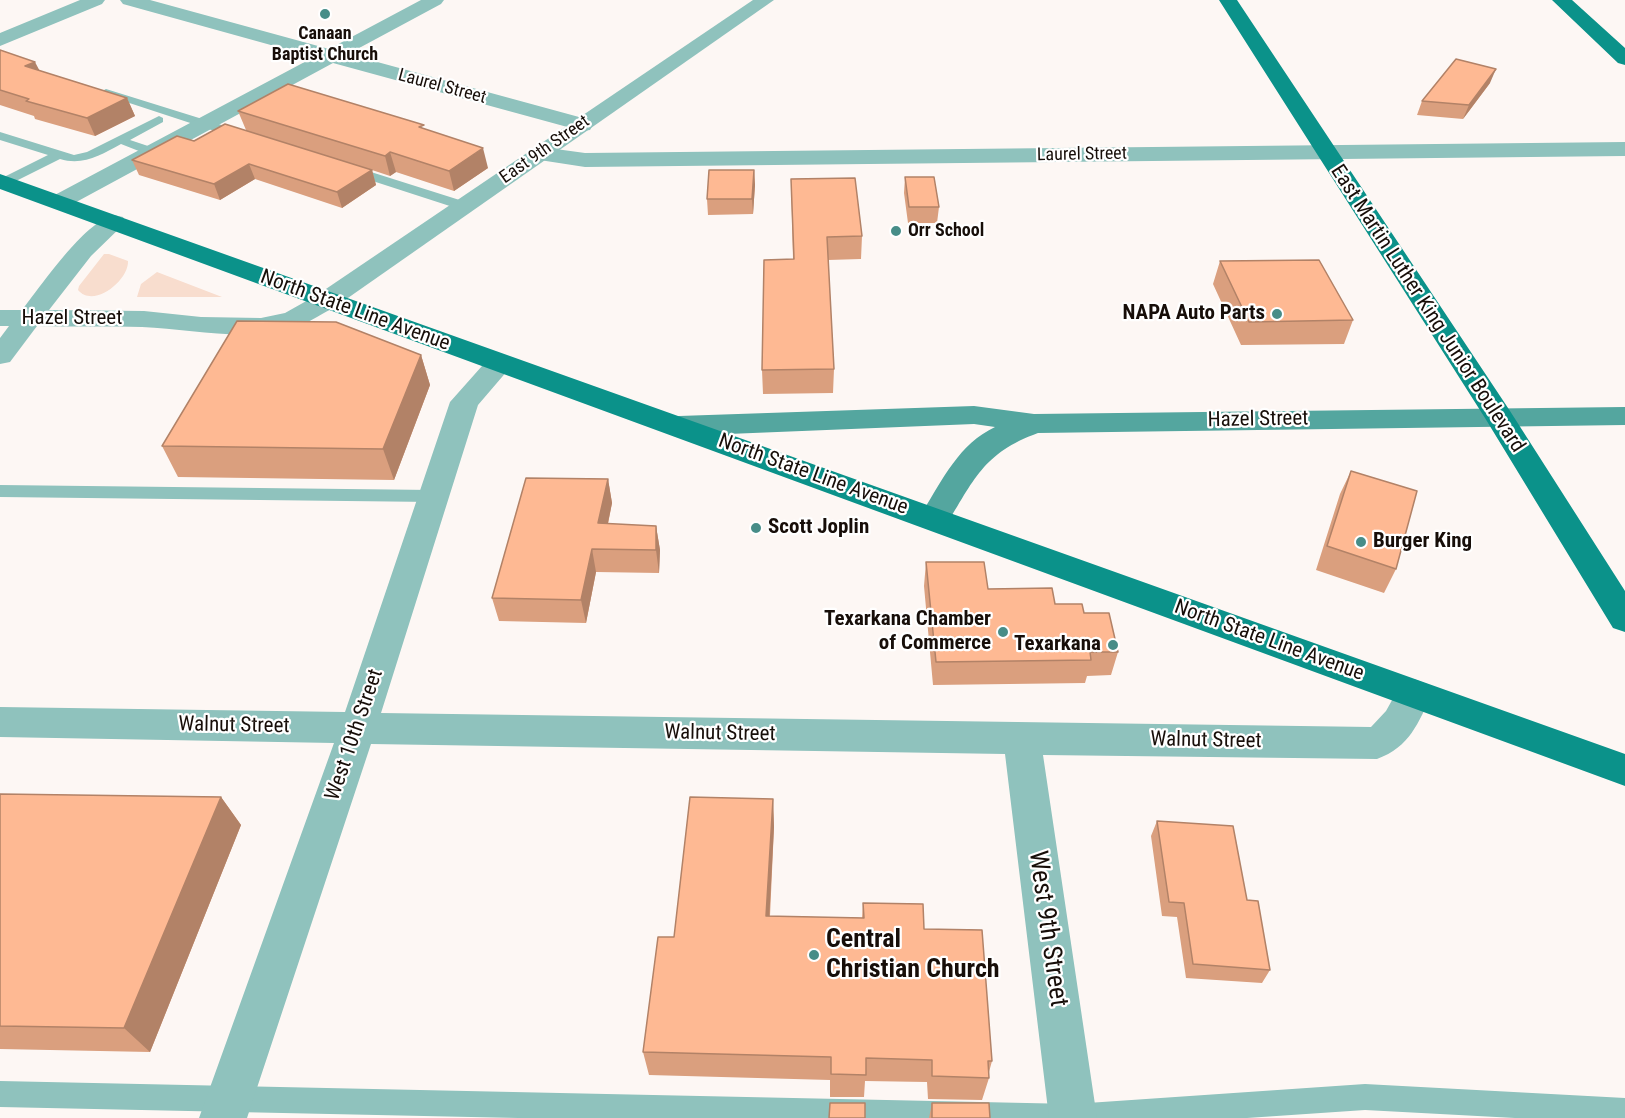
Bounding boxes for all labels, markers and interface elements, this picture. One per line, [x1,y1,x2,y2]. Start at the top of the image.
marker: Canaan Baptist Church [318,7,332,21]
place label: Canaan Baptist Church [272,23,378,66]
street label: Laurel Street [396,65,488,109]
street label: East 9th Street [496,111,594,189]
street label: Laurel Street [1037,143,1127,167]
street label: East Martin Luther King Junior Boulevard [1324,160,1530,458]
place label: Orr School [908,220,984,242]
marker: Orr School [889,224,903,238]
street label: North State Line Avenue [257,265,453,357]
place label: NAPA Auto Parts [1123,301,1265,327]
street label: Hazel Street [22,306,122,332]
marker: NAPA Auto Parts [1270,307,1284,321]
street label: Hazel Street [1207,407,1309,433]
street label: North State Line Avenue [715,429,911,521]
place label: Scott Joplin [768,515,869,541]
marker: Scott Joplin [749,521,763,535]
place label: Burger King [1373,529,1472,555]
marker: Burger King [1354,535,1368,549]
street label: North State Line Avenue [1171,595,1367,687]
place label: Texarkana Chamber of Commerce [824,607,991,657]
marker: Texarkana Chamber of Commerce [996,625,1010,639]
place label: Texarkana [1014,632,1101,658]
marker: Texarkana [1106,638,1120,652]
street label: West 10th Street [321,666,389,804]
street label: Walnut Street [178,712,290,740]
street label: Walnut Street [664,720,776,748]
street label: Walnut Street [1150,727,1262,755]
street label: West 9th Street [1021,849,1073,1009]
place label: Central Christian Church [826,924,1000,986]
marker: Central Christian Church [807,948,821,962]

